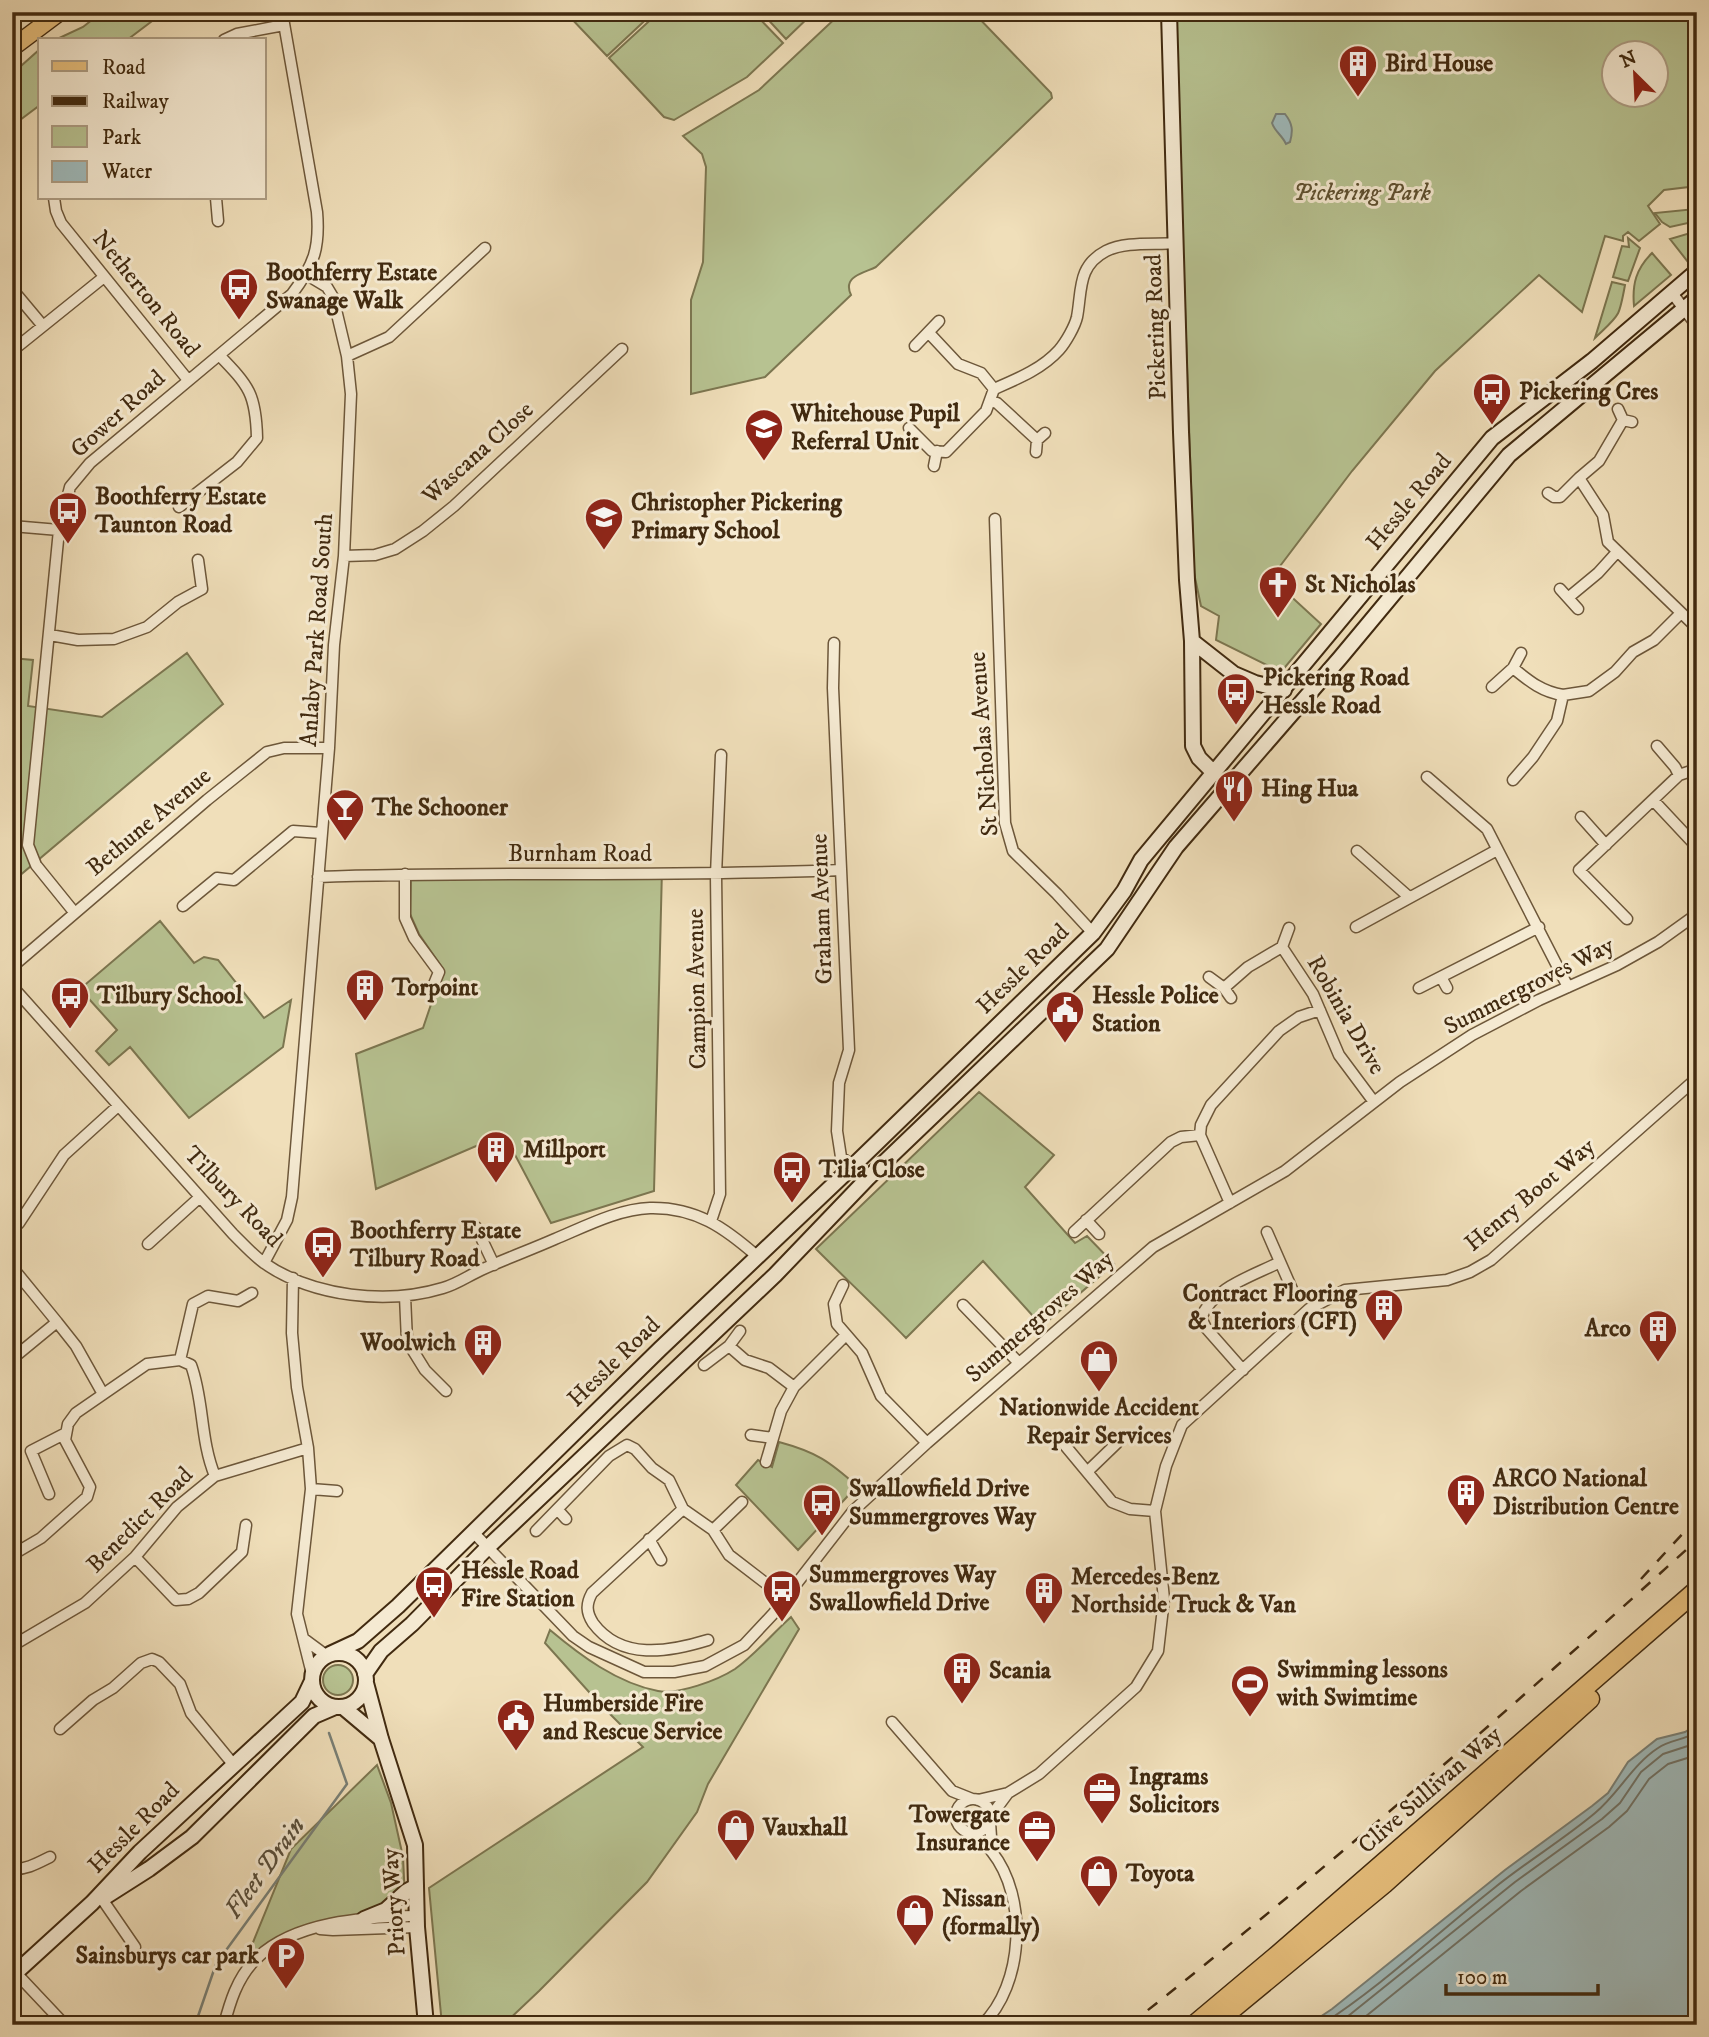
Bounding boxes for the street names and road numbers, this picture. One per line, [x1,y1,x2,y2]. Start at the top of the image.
street label: Netherton Road [86,224,206,364]
street label: Pickering Road [1138,253,1174,401]
street label: Gower Road [64,364,172,464]
street label: Wascana Close [415,395,540,512]
street label: Hessle Road [1360,447,1458,557]
street label: Anlaby Park Road South [294,512,340,748]
street label: St Nicholas Avenue [963,651,1005,837]
street label: Bethune Avenue [81,761,218,883]
street label: Graham Avenue [804,833,840,985]
street label: Burnham Road [508,839,652,869]
street label: Campion Avenue [681,908,713,1070]
street label: Hessle Road [970,917,1076,1021]
street label: Summergroves Way [1439,930,1620,1042]
street label: Robinia Drive [1300,950,1392,1080]
street label: Henry Boot Way [1459,1131,1602,1258]
street label: Tilbury Road [177,1140,289,1254]
street label: Summergroves Way [960,1244,1121,1390]
street label: Hessle Road [561,1310,667,1414]
street label: Benedict Road [80,1460,200,1580]
street label: Clive Sullivan Way [1352,1719,1508,1860]
street label: Hessle Road [82,1776,186,1880]
street label: Priory Way [375,1846,413,1957]

